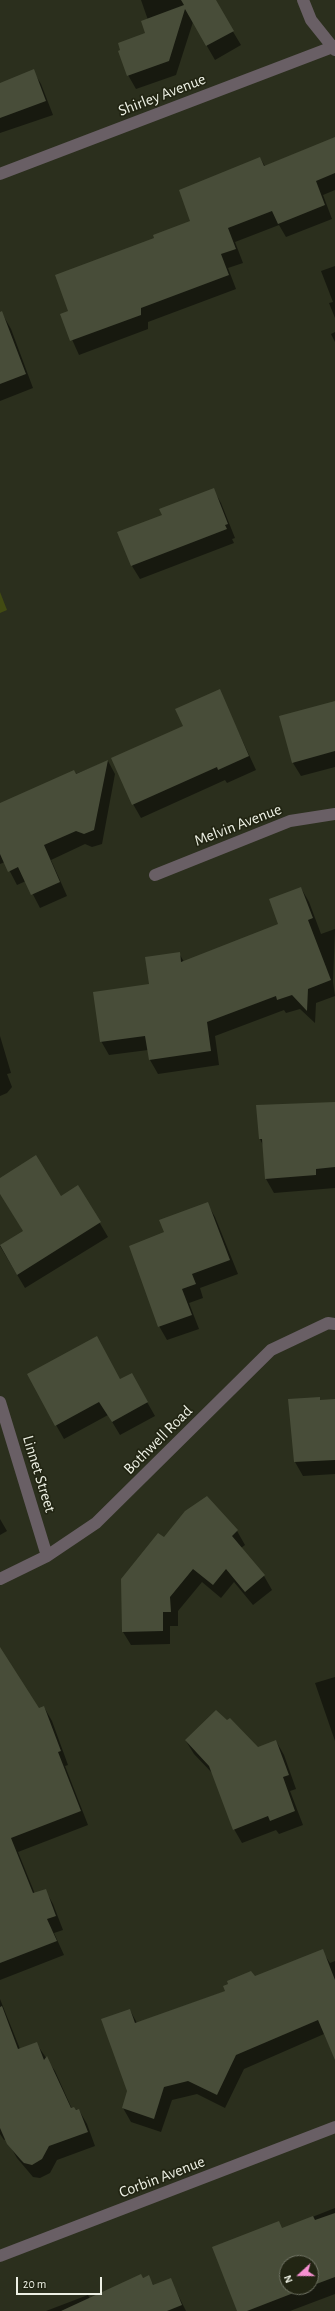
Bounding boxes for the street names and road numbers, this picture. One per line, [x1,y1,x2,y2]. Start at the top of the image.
street label: Shirley Avenue [116,70,208,120]
street label: Melvin Avenue [192,800,284,850]
street label: Bothwell Road [119,1401,197,1479]
street label: Linnet Street [18,1433,60,1515]
street label: Corbin Avenue [116,2152,208,2202]

